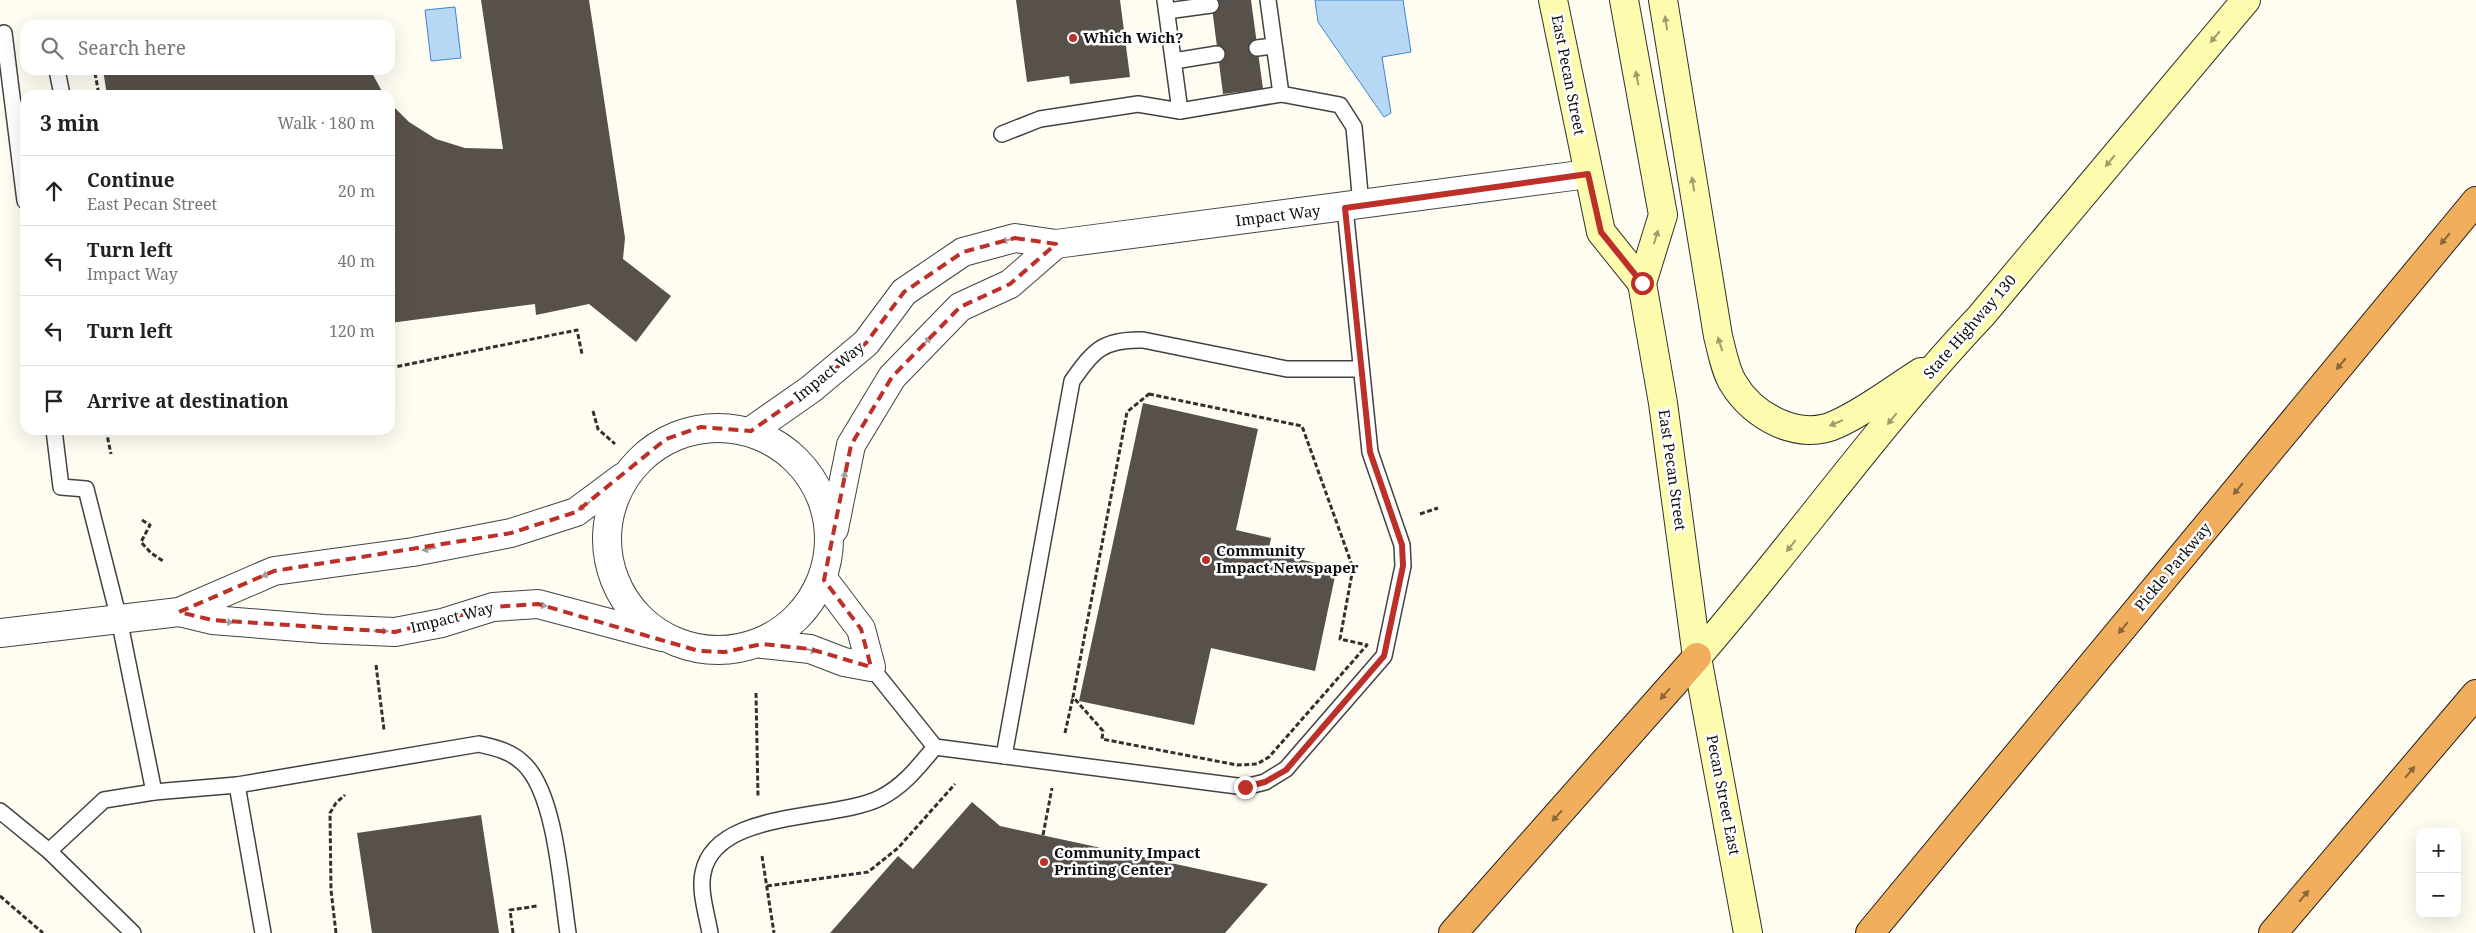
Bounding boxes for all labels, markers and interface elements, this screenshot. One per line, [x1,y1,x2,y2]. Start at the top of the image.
street label: East Pecan Street [1548,13,1590,137]
one-way arrow [1662,15,1670,31]
search box [20,20,395,75]
place label: Which Wich? [1083,27,1184,47]
one-way arrow [2209,31,2221,43]
marker: Which Wich? [1067,32,1079,44]
icon: search [38,34,66,62]
text: Search here [78,35,186,61]
one-way arrow [1633,69,1641,85]
text: 3 min [40,109,99,137]
text: Walk · 180 m [278,112,375,134]
one-way arrow [2104,155,2116,167]
text: Continue [87,167,175,193]
one-way arrow [1688,175,1696,191]
icon: ahead [40,177,68,205]
text: 20 m [338,180,375,202]
text: East Pecan Street [87,193,217,215]
street label: Impact Way [1234,200,1322,230]
one-way arrow [1653,229,1661,244]
one-way arrow [2439,232,2450,245]
one-way arrow [1001,236,1016,244]
text: Turn left [87,237,173,263]
icon: left [40,247,68,275]
text: 40 m [338,250,375,272]
text: Impact Way [87,263,178,285]
street label: State Highway 130 [1918,270,2020,383]
route start [1631,272,1654,295]
icon: left [40,317,68,345]
text: Turn left [87,318,173,344]
text: 120 m [329,320,375,342]
street label: Impact Way [789,336,868,406]
one-way arrow [920,336,932,348]
one-way arrow [1716,336,1724,351]
one-way arrow [2336,357,2347,370]
icon: arrive [40,387,68,415]
text: Arrive at destination [87,388,289,414]
street label: East Pecan Street [1655,408,1691,532]
one-way arrow [1887,412,1898,425]
one-way arrow [1829,420,1843,428]
one-way arrow [840,471,848,486]
one-way arrow [2232,482,2243,495]
one-way arrow [577,501,591,511]
street label: Pickle Parkway [2129,518,2215,615]
one-way arrow [1785,539,1796,552]
place label: Community Impact Newspaper [1216,540,1359,577]
one-way arrow [420,545,436,553]
marker: Community Impact Newspaper [1200,554,1212,566]
one-way arrow [260,570,275,578]
street label: Impact Way [408,597,496,637]
one-way arrow [533,601,549,609]
one-way arrow [219,618,235,626]
one-way arrow [2118,622,2129,634]
one-way arrow [374,628,390,636]
one-way arrow [802,646,818,654]
one-way arrow [1659,687,1671,699]
street label: Pecan Street East [1703,733,1745,857]
one-way arrow [2404,766,2415,779]
route end [1234,776,1257,799]
one-way arrow [1551,809,1563,821]
map controls [2416,828,2461,918]
button: + [2416,828,2461,873]
place label: Community Impact Printing Center [1054,842,1200,879]
marker: Community Impact Printing Center [1038,856,1050,868]
button: − [2416,873,2461,918]
one-way arrow [2299,890,2310,903]

